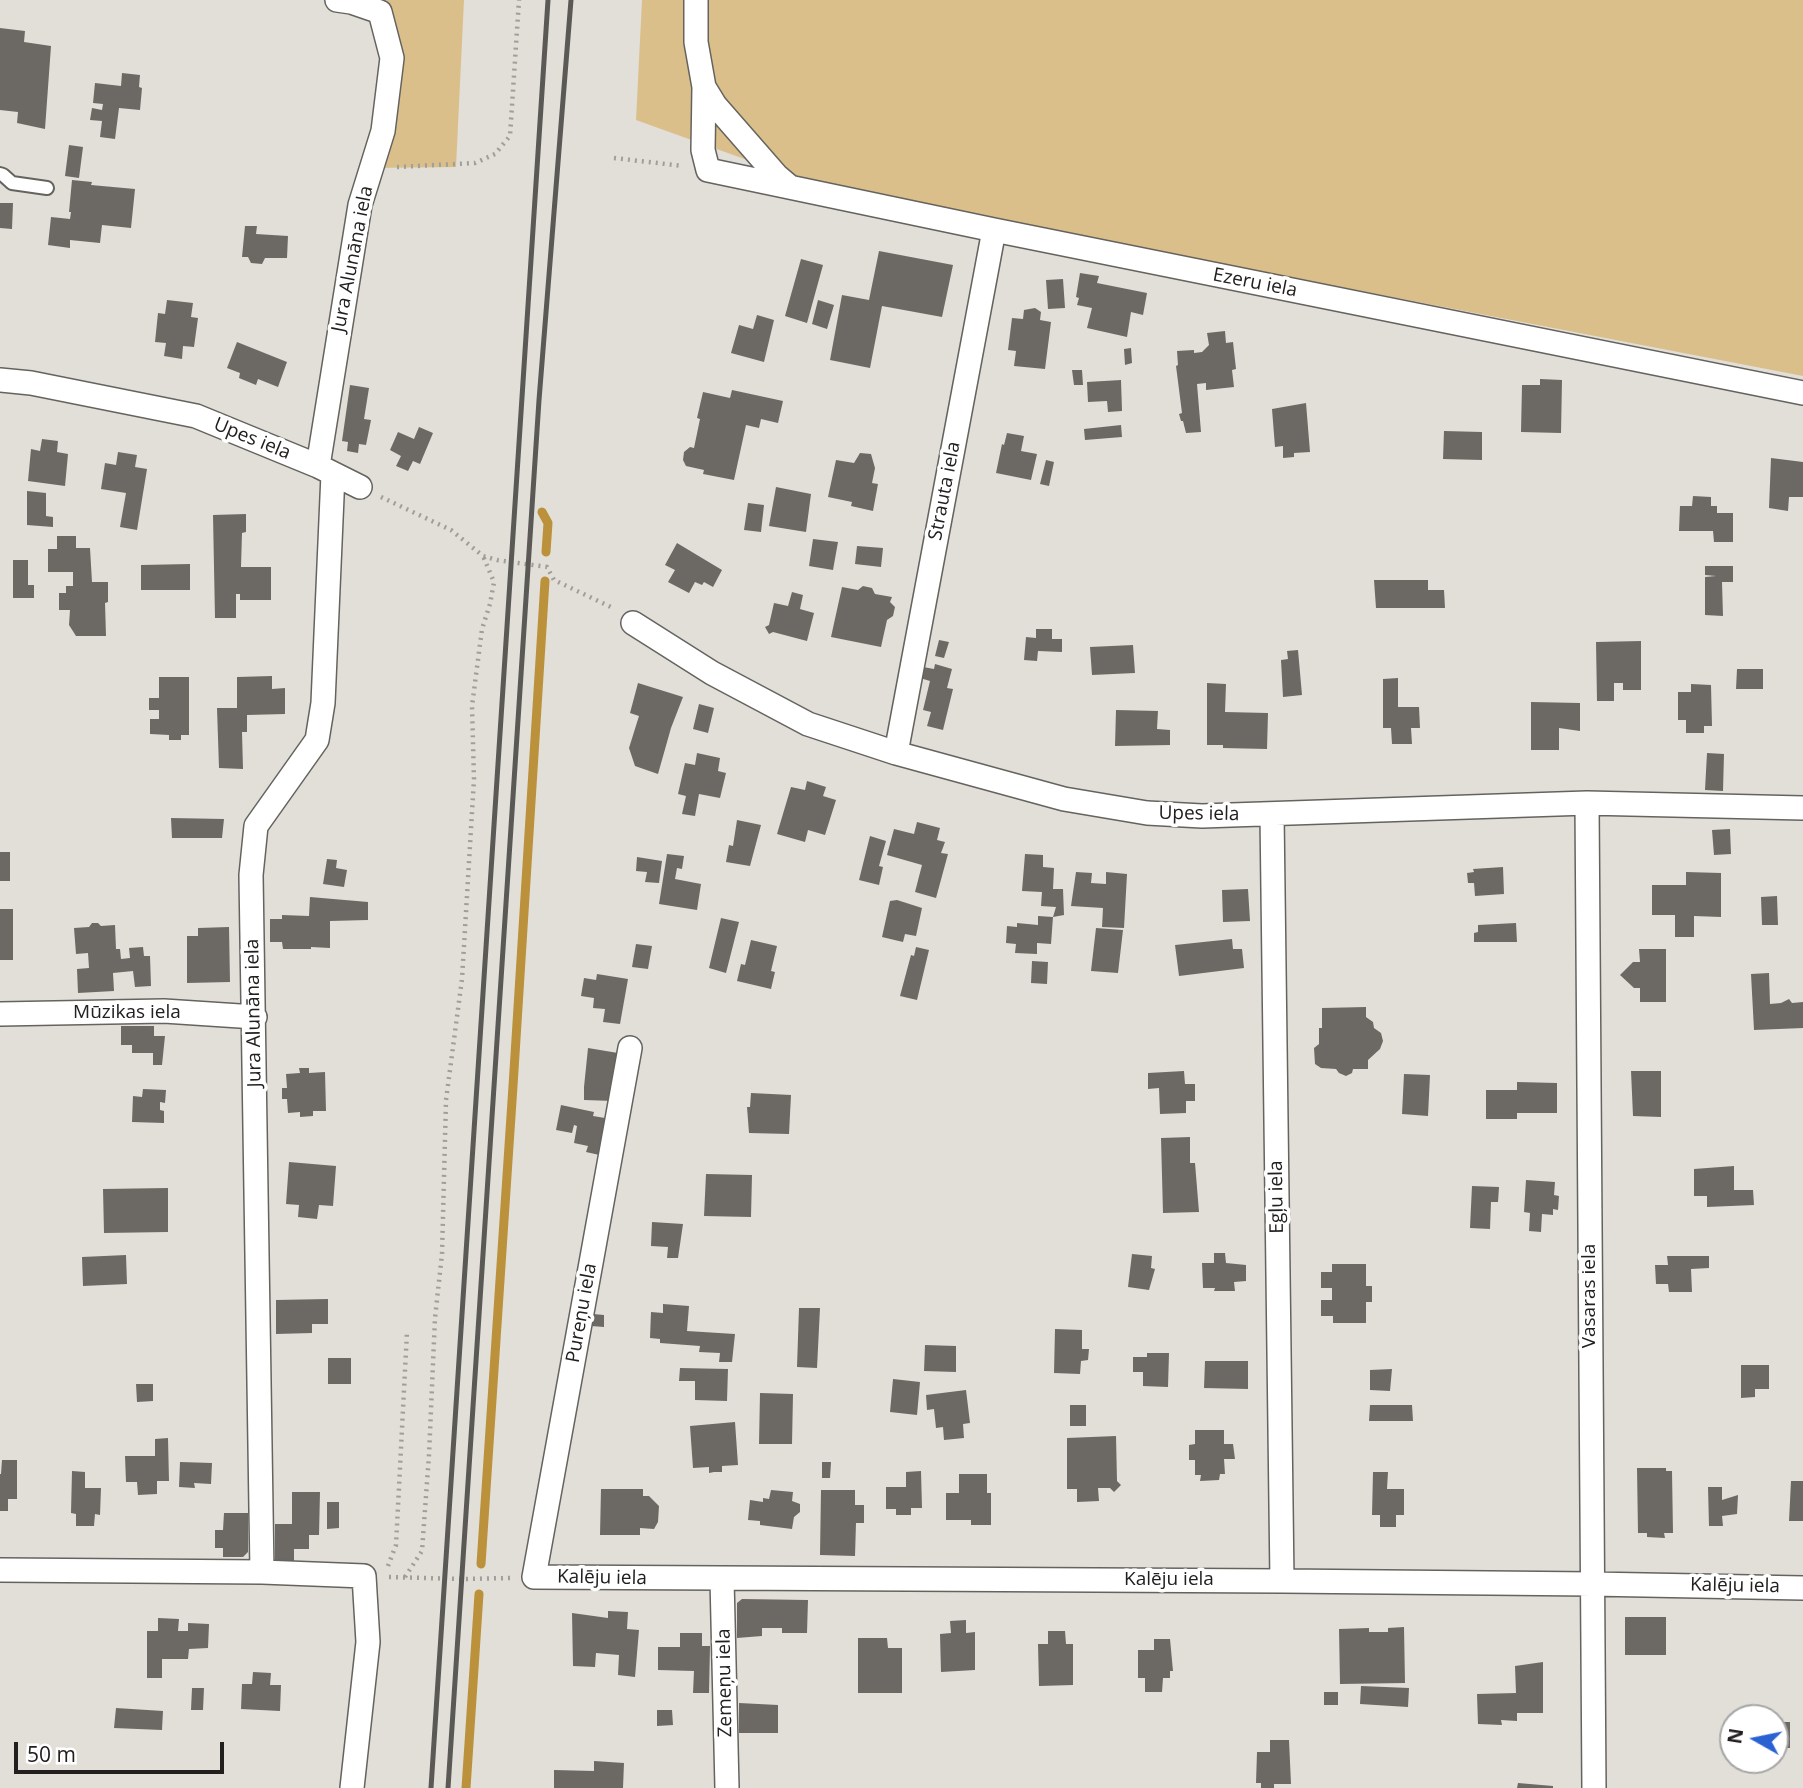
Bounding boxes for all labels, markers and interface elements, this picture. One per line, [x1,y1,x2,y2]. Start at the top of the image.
street label: Jura Alunāna iela [328,184,378,334]
street label: Ezeru iela [1211,264,1299,302]
street label: Upes iela [210,413,294,465]
street label: Strauta iela [924,440,966,542]
street label: Upes iela [1158,802,1240,826]
street label: Jura Alunāna iela [241,938,267,1088]
street label: Mūzikas iela [73,1002,181,1024]
street label: Egļu iela [1265,1160,1289,1234]
street label: Vasaras iela [1579,1244,1601,1348]
street label: Pureņu iela [562,1261,602,1365]
street label: Kalēju iela [557,1566,647,1590]
street label: Kalēju iela [1124,1569,1214,1591]
street label: Kalēju iela [1690,1574,1780,1598]
street label: Zemeņu iela [713,1628,737,1738]
north arrow [1719,1704,1789,1774]
text: N [1721,1726,1749,1746]
scale bar [18,1728,228,1772]
text: 50 m [27,1740,76,1768]

